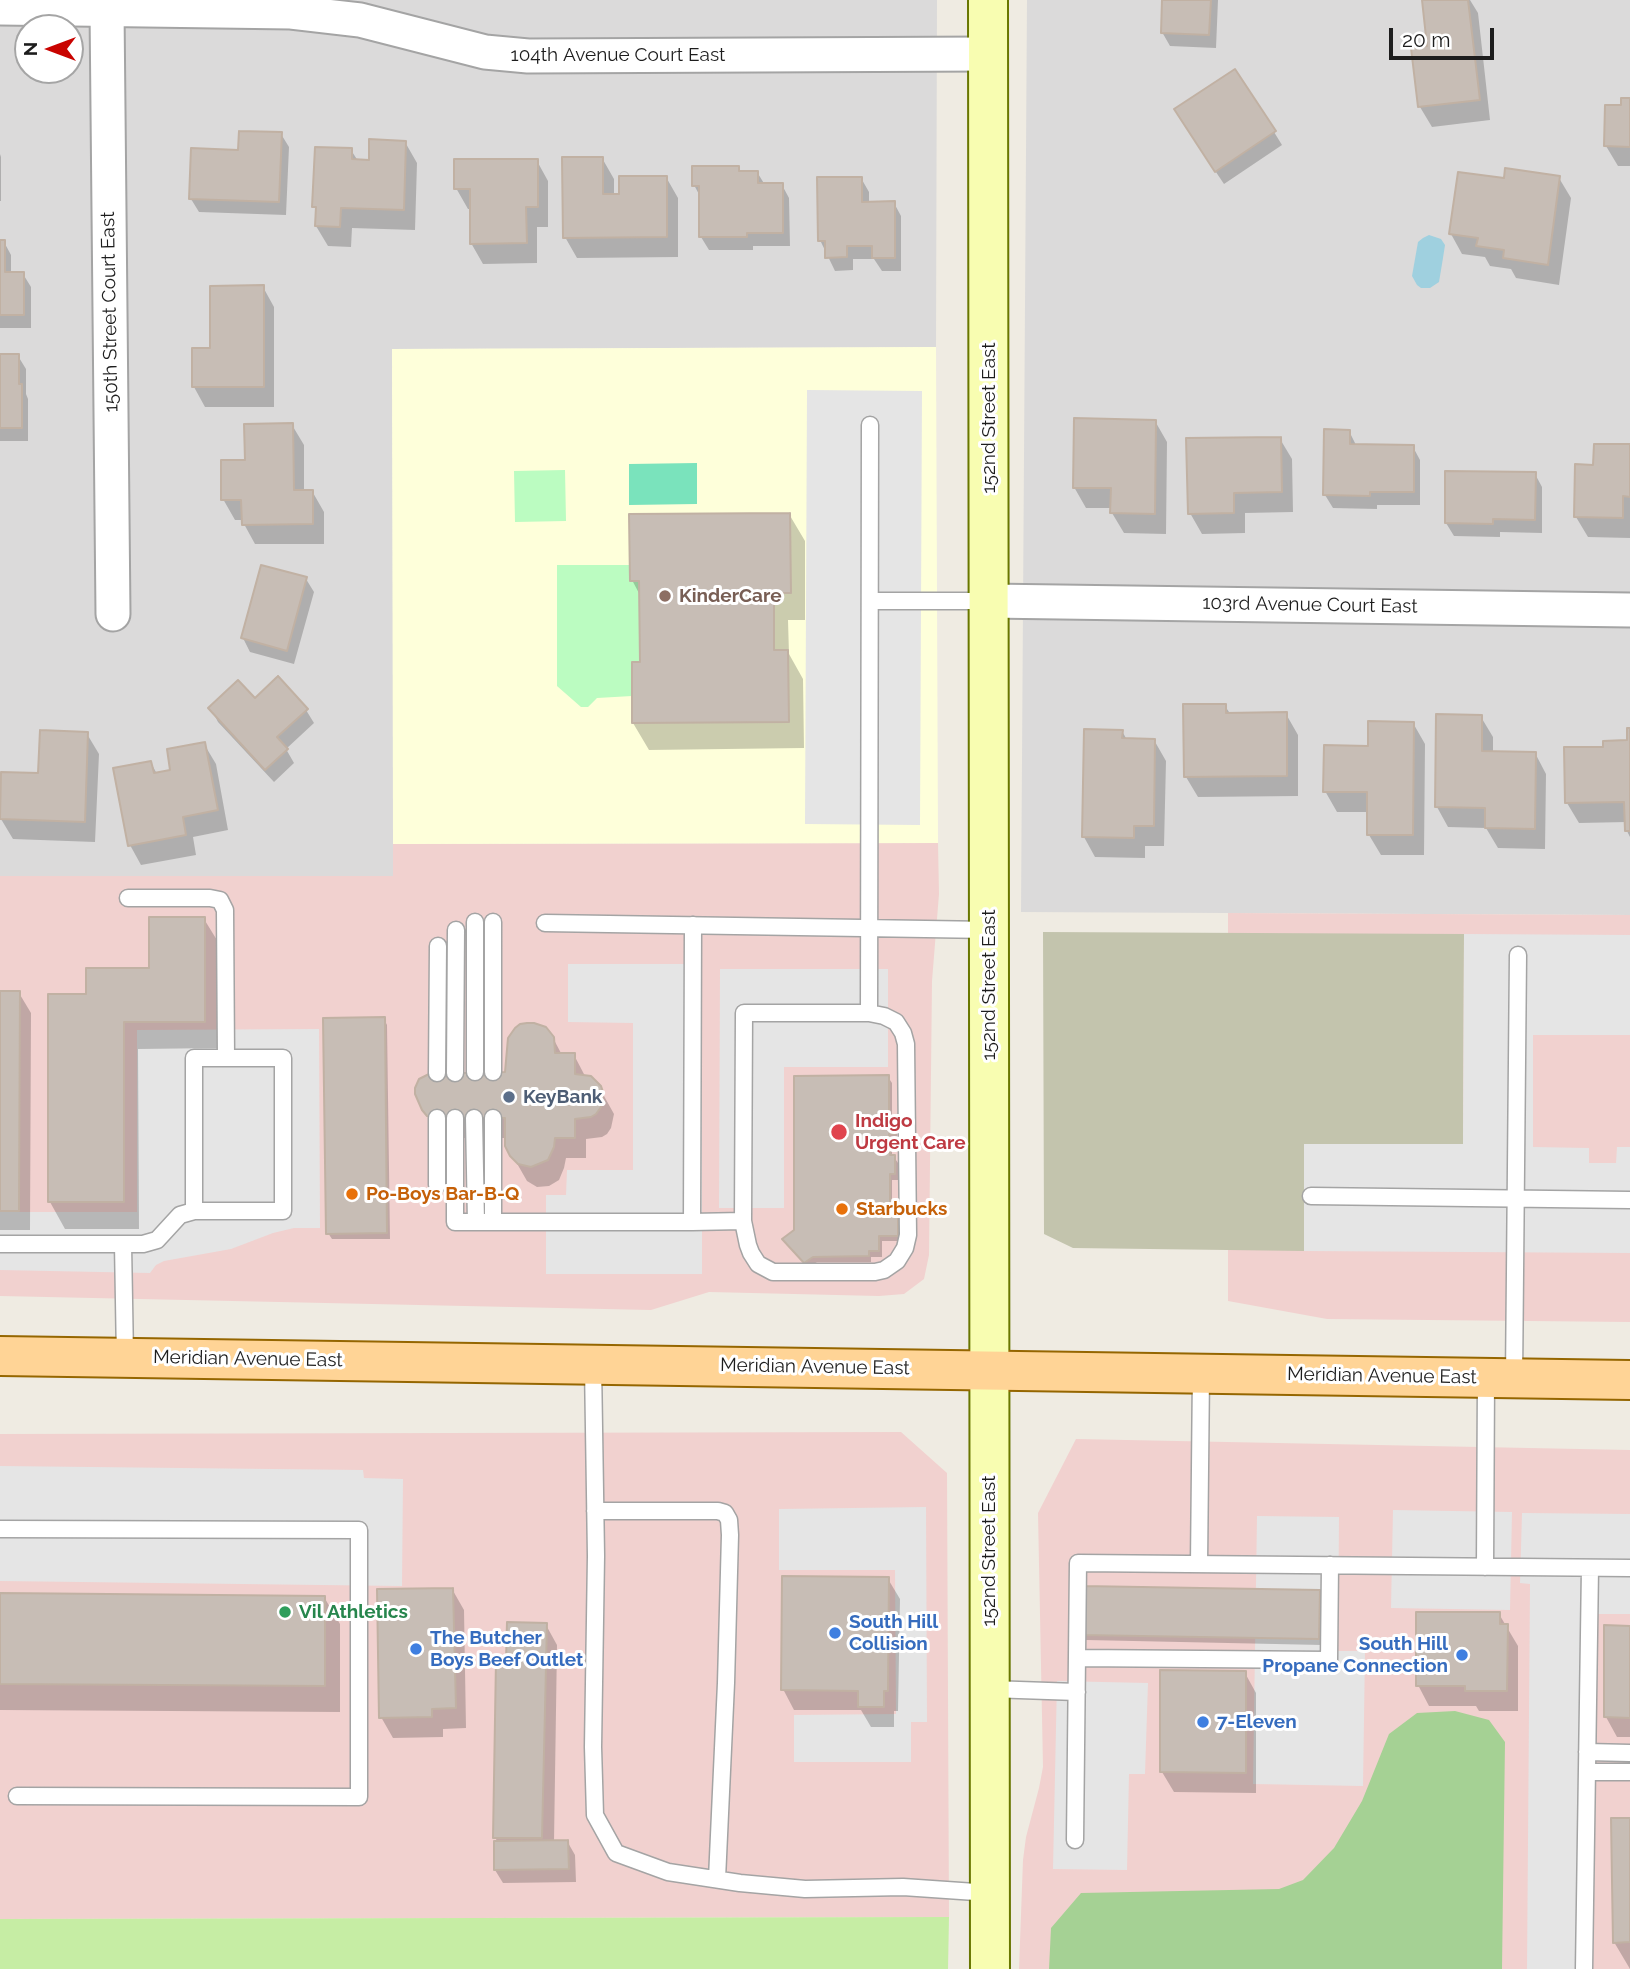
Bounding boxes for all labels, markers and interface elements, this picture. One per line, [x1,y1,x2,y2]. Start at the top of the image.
north arrow [14,14,84,84]
scale bar [1392,14,1497,58]
text: 20 m [1402,27,1450,52]
text: N [19,42,41,56]
street label: 104th Avenue Court East [511,44,725,66]
street label: 150th Street Court East [97,211,123,413]
street label: 152nd Street East [978,342,1000,494]
place label: KinderCare [679,585,782,607]
marker: KinderCare [657,588,673,604]
street label: 103rd Avenue Court East [1202,592,1418,618]
street label: 152nd Street East [978,909,1000,1061]
place label: KeyBank [523,1086,602,1108]
marker: KeyBank [501,1089,517,1105]
place label: Indigo Urgent Care [855,1110,966,1154]
marker: Indigo Urgent Care [829,1122,849,1142]
place label: Po-Boys Bar-B-Q [366,1183,519,1205]
marker: Po-Boys Bar-B-Q [344,1186,360,1202]
place label: Starbucks [856,1198,947,1220]
marker: Starbucks [834,1201,850,1217]
street label: Meridian Avenue East [153,1346,343,1372]
street label: Meridian Avenue East [720,1354,910,1380]
street label: Meridian Avenue East [1287,1363,1477,1389]
street label: 152nd Street East [978,1475,1000,1627]
place label: Vil Athletics [299,1601,408,1623]
marker: Vil Athletics [277,1604,293,1620]
place label: South Hill Collision [849,1611,938,1655]
marker: South Hill Collision [827,1625,843,1641]
place label: The Butcher Boys Beef Outlet [430,1627,583,1671]
place label: South Hill Propane Connection [1262,1633,1448,1677]
marker: The Butcher Boys Beef Outlet [408,1641,424,1657]
marker: South Hill Propane Connection [1454,1647,1470,1663]
place label: 7-Eleven [1217,1711,1297,1733]
marker: 7-Eleven [1195,1714,1211,1730]

